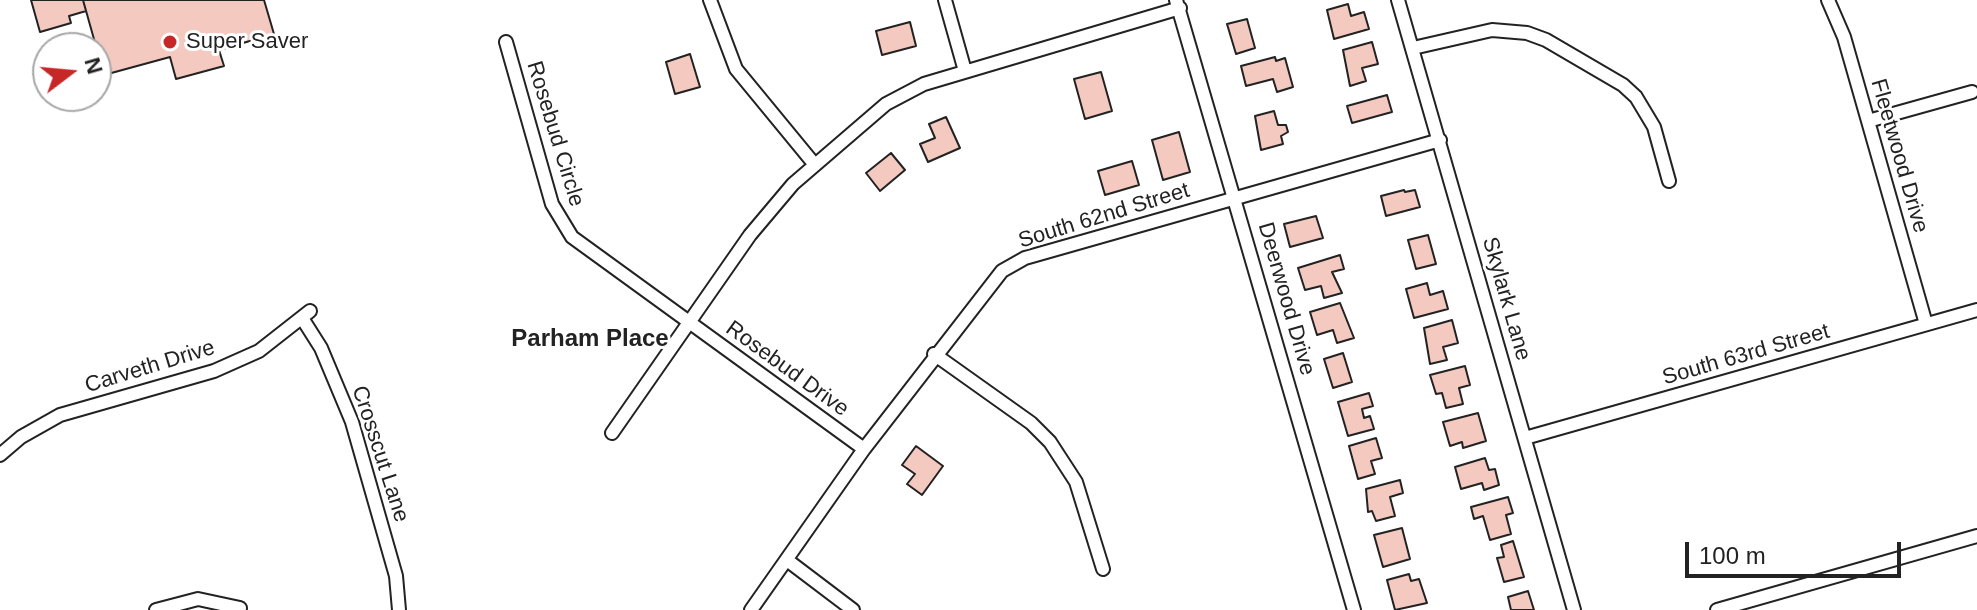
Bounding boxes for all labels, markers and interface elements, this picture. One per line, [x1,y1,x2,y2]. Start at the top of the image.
place label: Super Saver [186,29,308,55]
north arrow [32,32,112,112]
marker: Super Saver [161,33,179,51]
text: N [79,55,108,77]
street label: Rosebud Circle [520,58,590,210]
street label: Fleetwood Drive [1864,76,1934,236]
street label: South 62nd Street [1015,177,1193,255]
street label: Deerwood Drive [1252,220,1320,378]
street label: Skylark Lane [1476,234,1536,364]
street label: Rosebud Drive [720,316,854,422]
street label: South 63rd Street [1659,319,1833,391]
district label: Parham Place [511,325,669,353]
street label: Carveth Drive [82,335,218,399]
street label: Crosscut Lane [346,382,414,526]
scale bar [1689,526,1905,576]
text: 100 m [1699,542,1766,569]

